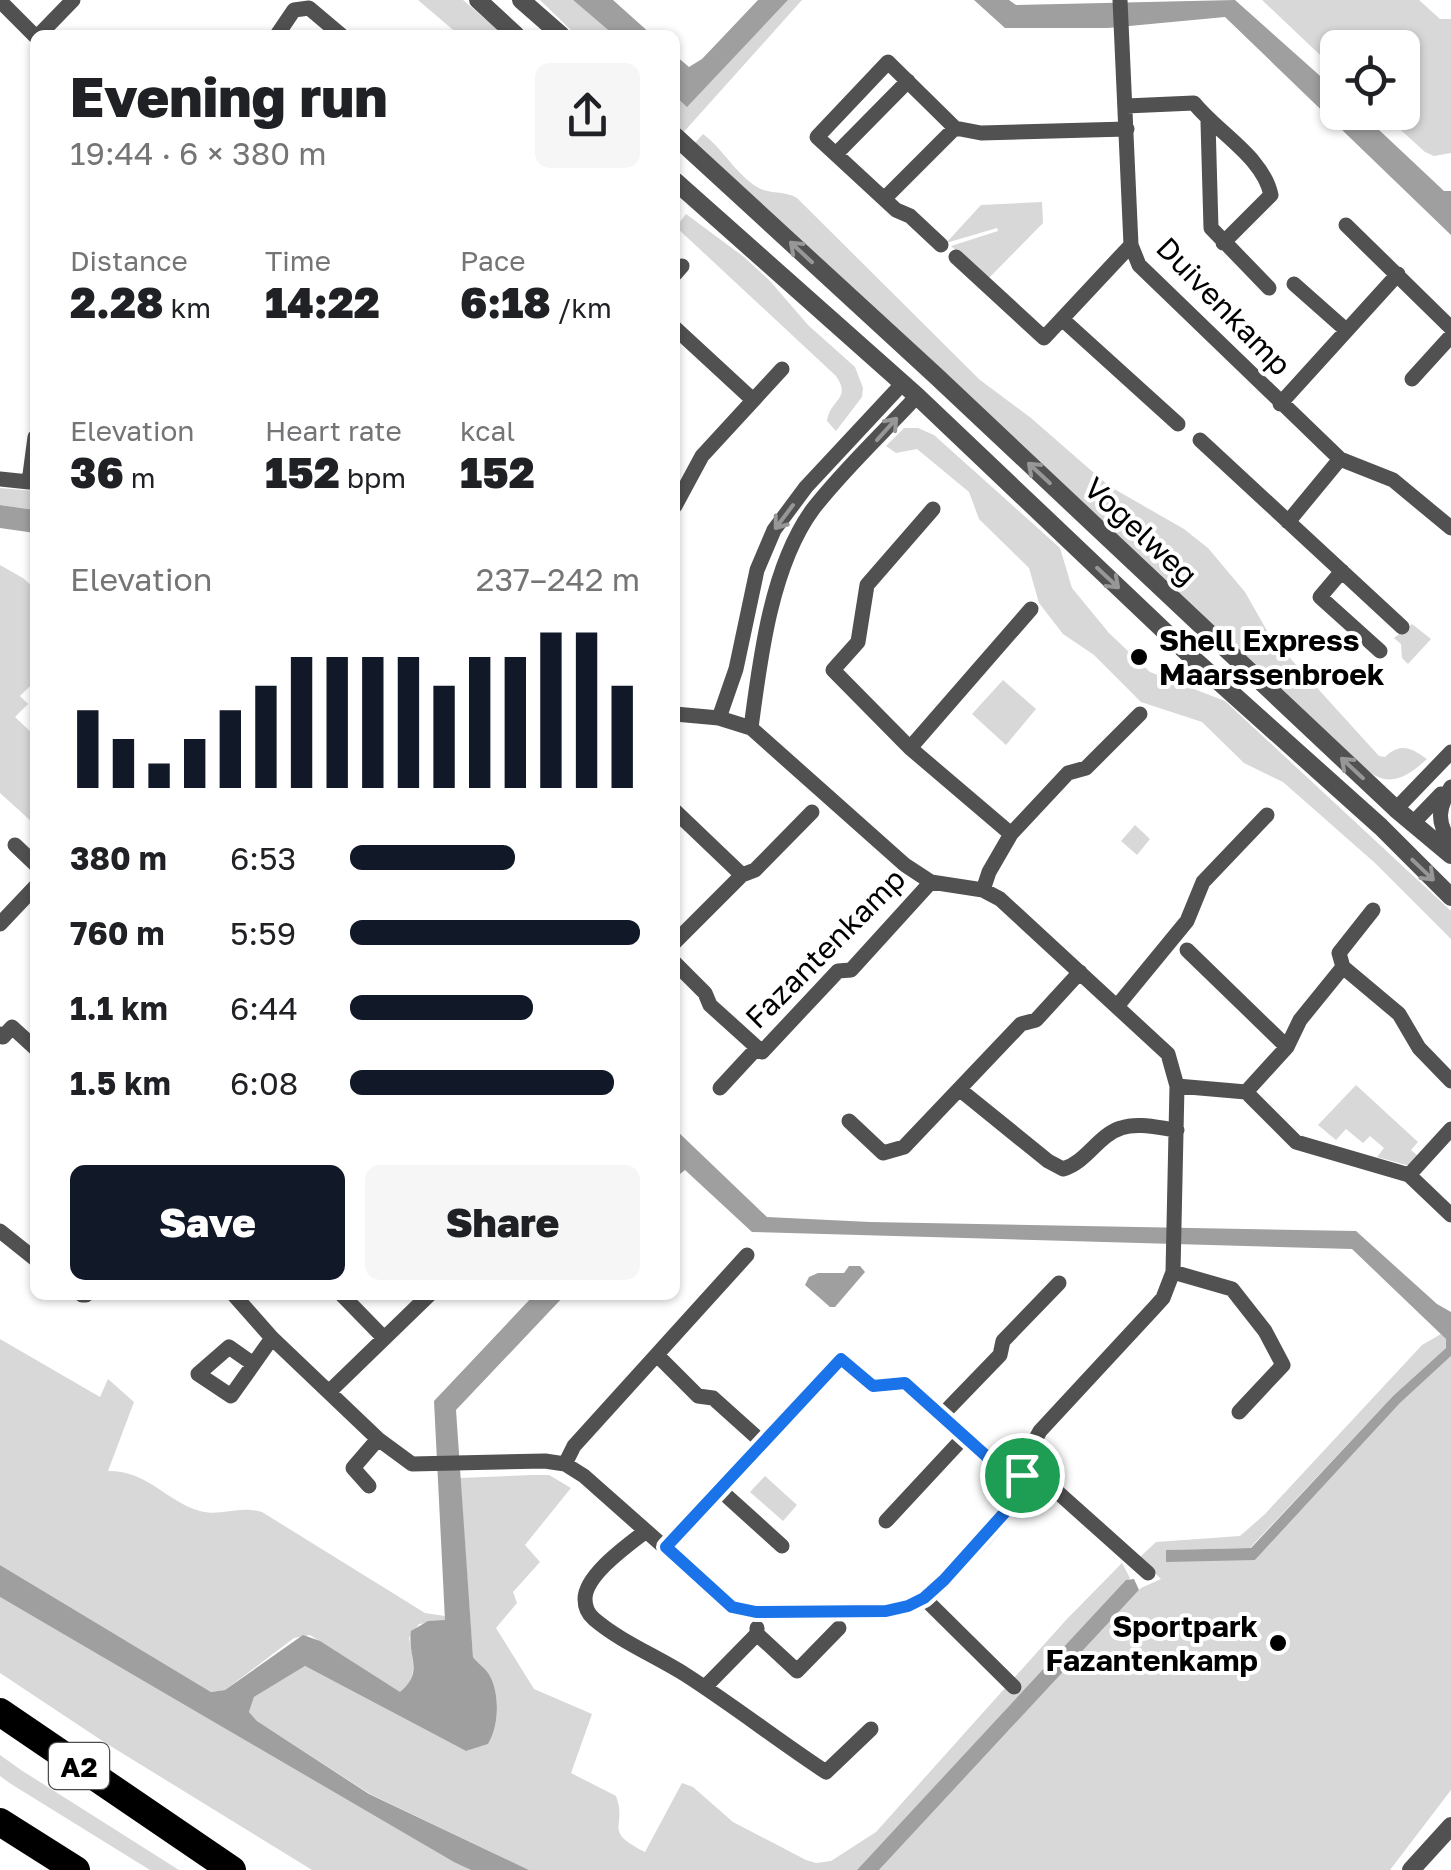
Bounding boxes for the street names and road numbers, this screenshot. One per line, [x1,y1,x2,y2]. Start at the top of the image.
street label: Duivenkamp [1149,230,1299,382]
street label: Vogelweg [1077,470,1205,592]
street label: Fazantenkamp [738,861,912,1035]
road number: A2 [49,1743,109,1789]

